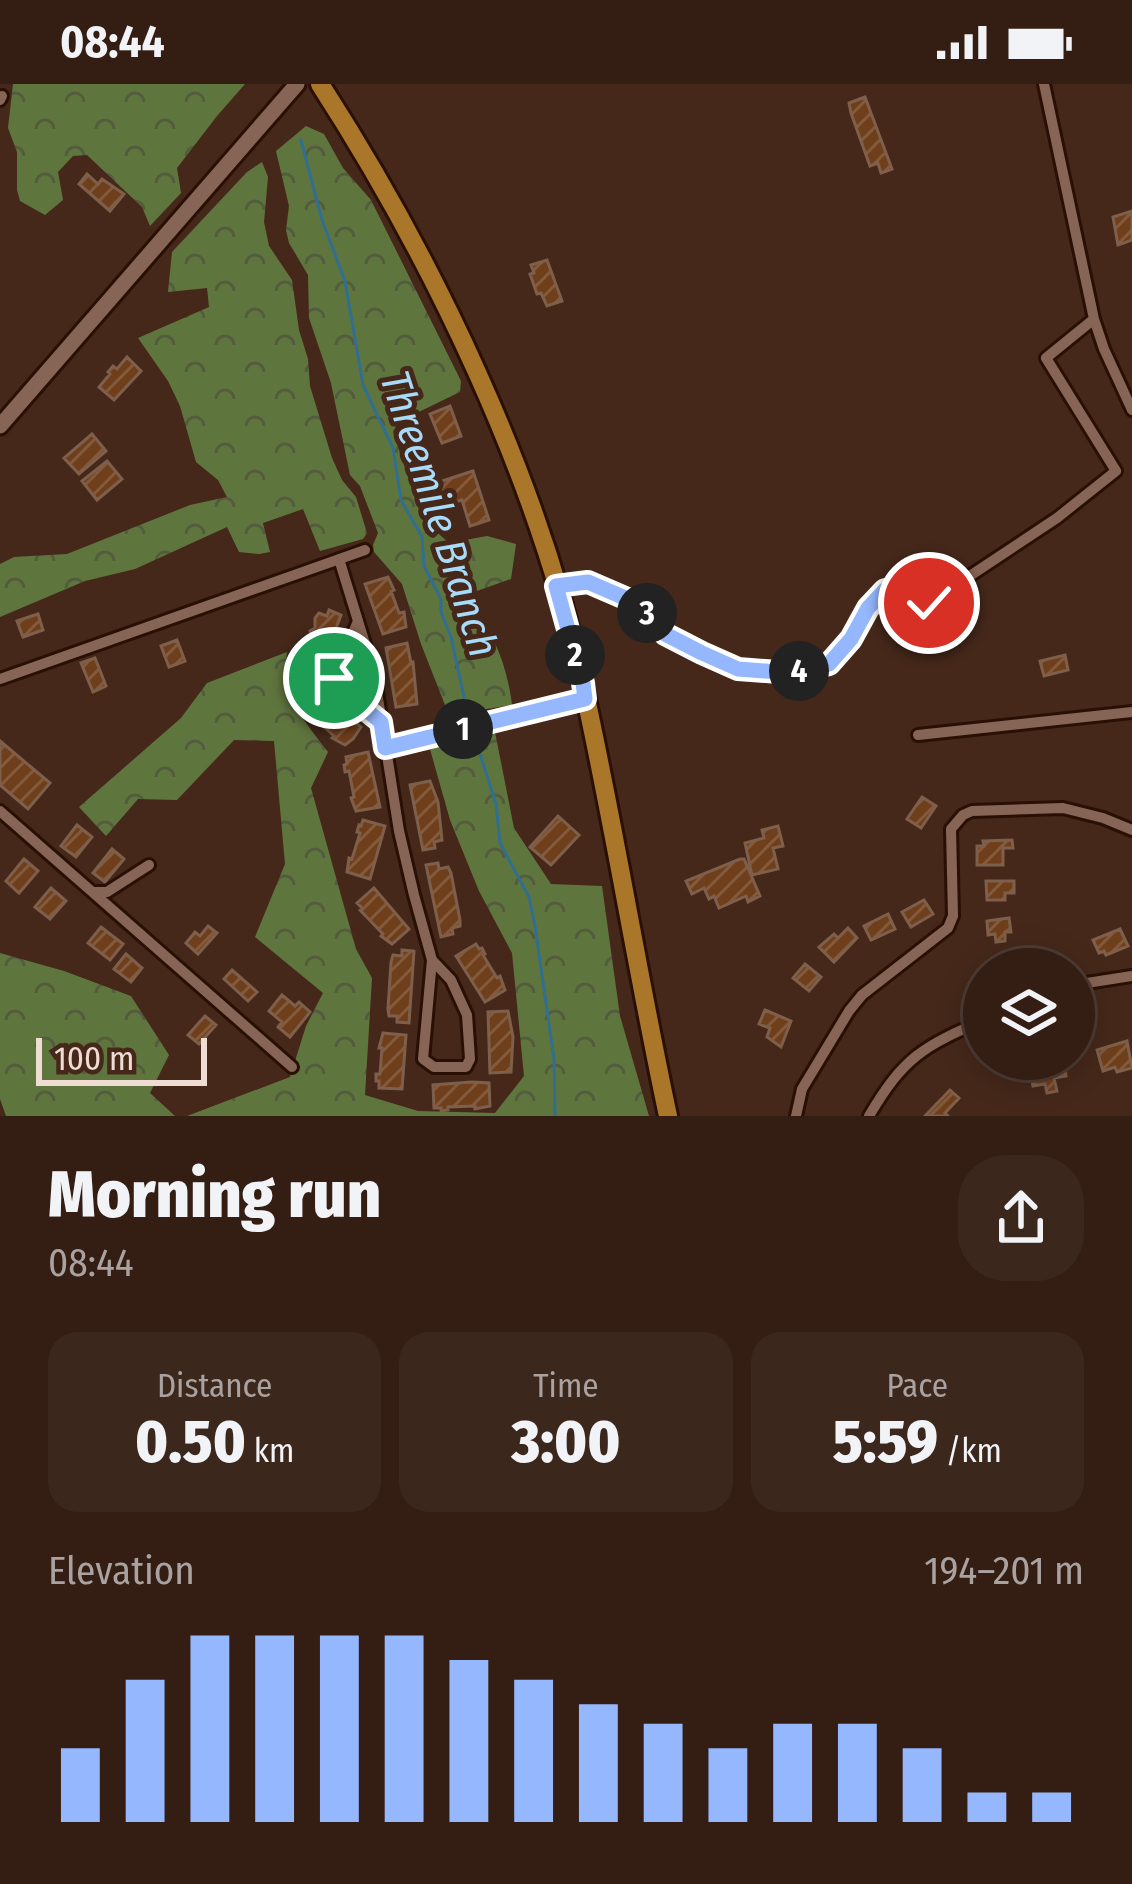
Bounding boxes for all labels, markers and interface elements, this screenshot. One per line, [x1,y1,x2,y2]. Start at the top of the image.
text: 08:44 [60,15,165,69]
water label: Threemile Branch [369,365,509,663]
pin [878,552,980,654]
icon: check [896,570,962,636]
pin: 3 [617,583,677,643]
text: 3 [639,593,655,633]
pin: 2 [545,625,605,685]
pin [283,627,385,729]
text: 2 [567,635,583,675]
pin: 4 [769,641,829,701]
icon: arrive [301,645,367,711]
text: 4 [791,651,807,691]
pin: 1 [433,699,493,759]
text: 1 [456,709,470,749]
map controls [963,948,1095,1080]
button: layers [963,948,1095,1080]
scale bar [36,1032,207,1085]
text: 100 m [54,1039,134,1079]
text: Morning run [48,1155,381,1234]
button: share [958,1155,1084,1281]
text: 08:44 [48,1240,134,1286]
text: Distance [157,1366,272,1406]
text: Time [533,1366,599,1406]
text: Pace [887,1366,948,1406]
text: 0.50 [135,1406,246,1478]
text: 3:00 [511,1406,621,1478]
text: 5:59 [833,1406,938,1478]
text: km [246,1431,294,1471]
text: /km [938,1431,1002,1471]
text: Elevation [48,1548,195,1594]
text: 194–201 m [924,1548,1084,1594]

